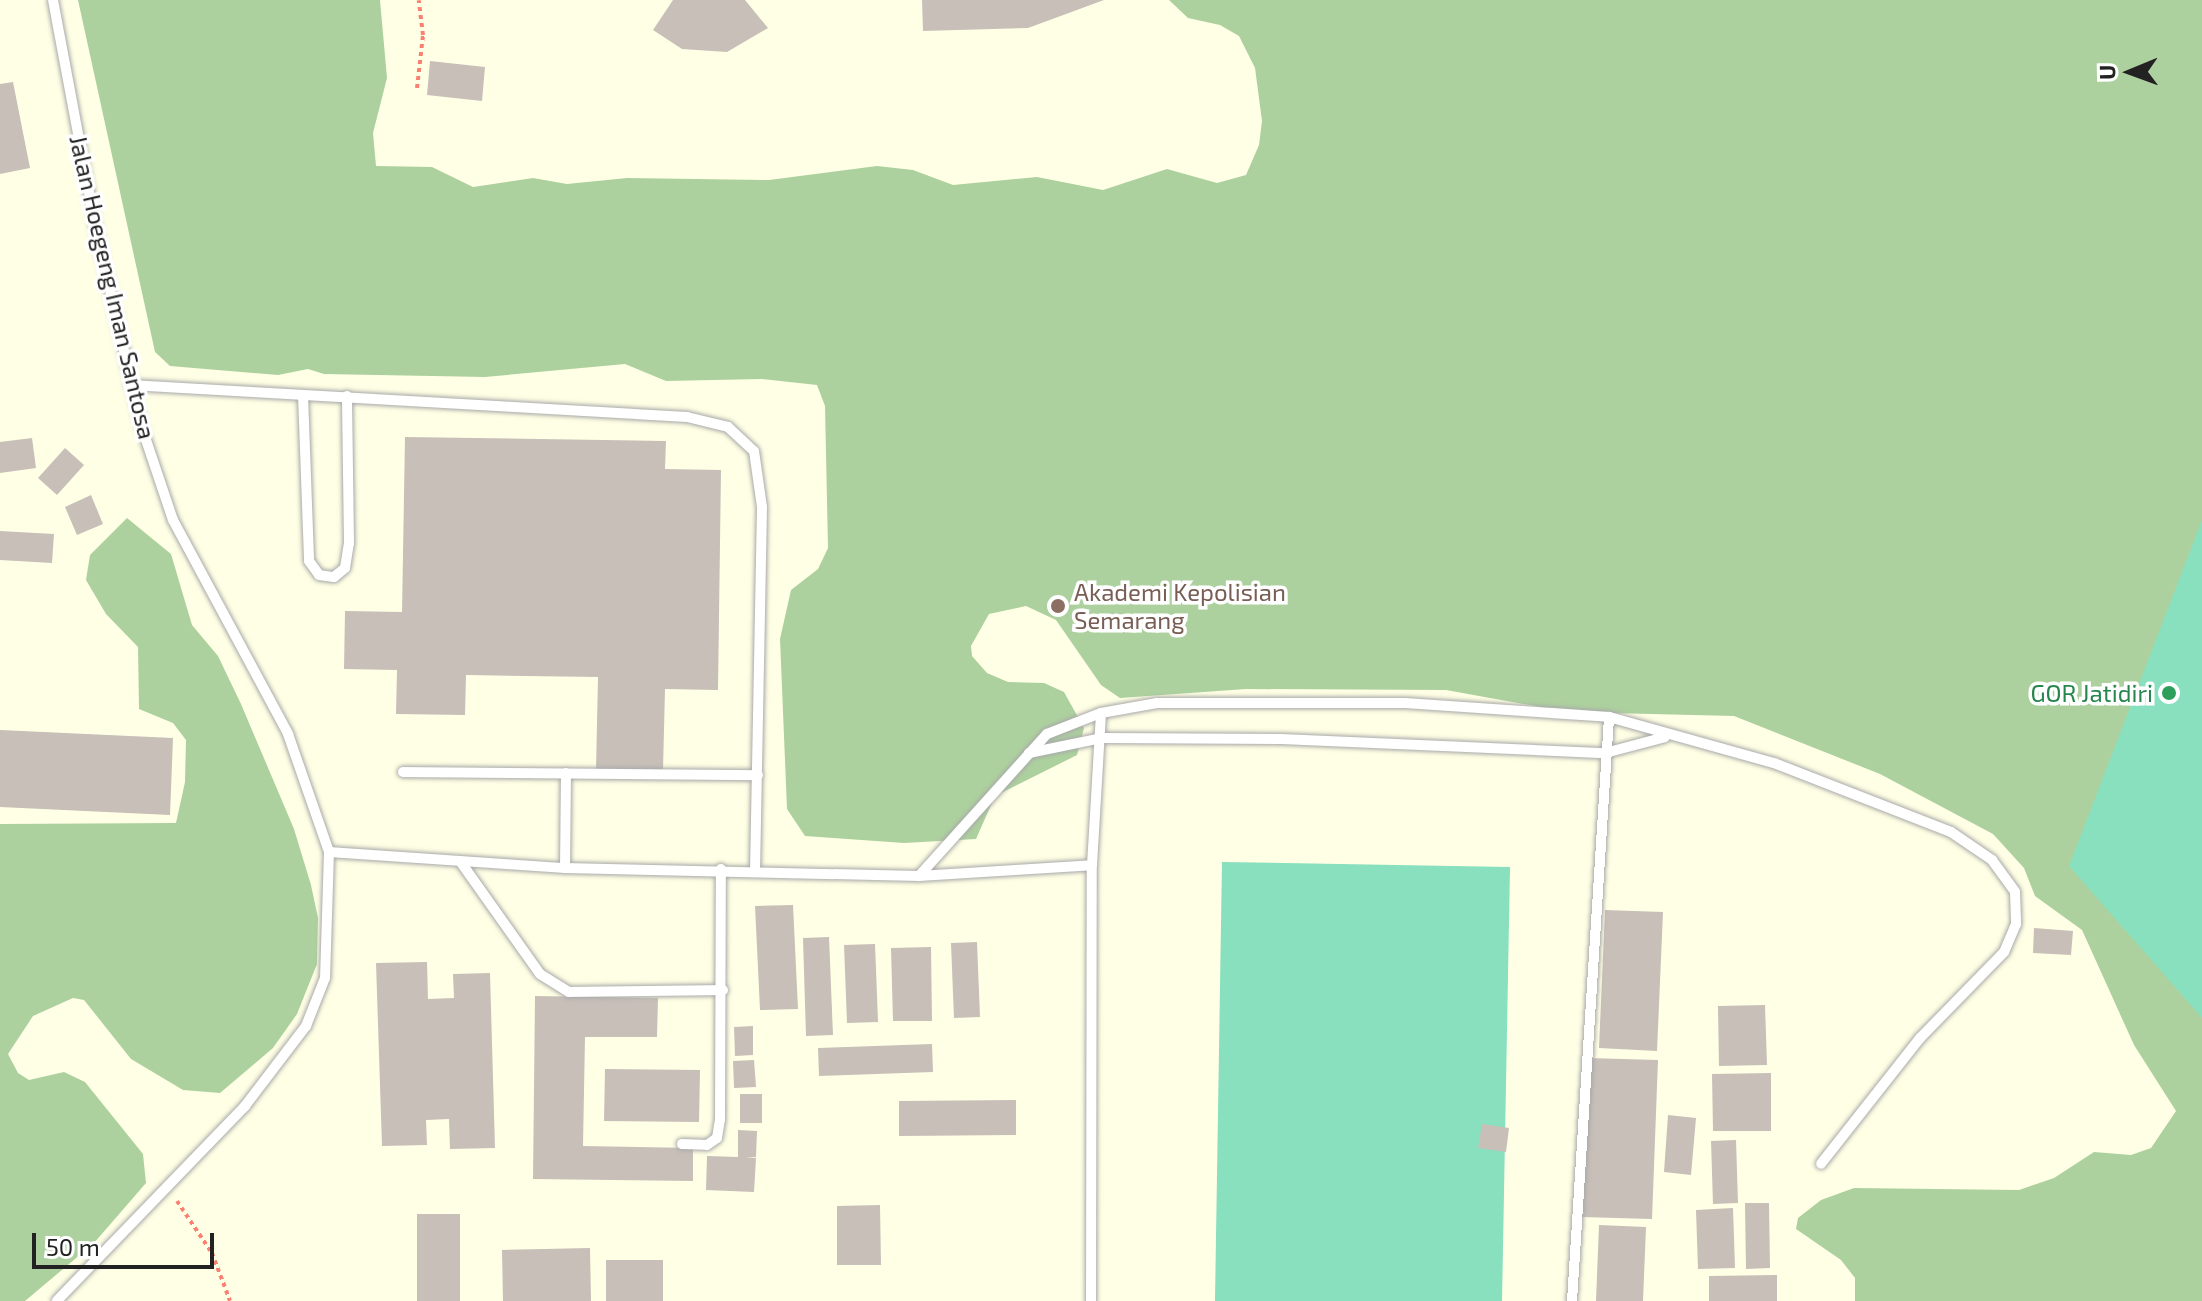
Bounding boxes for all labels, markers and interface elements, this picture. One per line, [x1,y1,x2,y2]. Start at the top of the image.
north arrow [2090,32,2170,112]
text: U [2093,65,2119,80]
street label: Jalan Hoegeng Iman Santosa [64,132,162,442]
place label: Akademi Kepolisian Semarang [1074,578,1286,634]
marker: Akademi Kepolisian Semarang [1049,597,1067,615]
place label: GOR Jatidiri [2030,679,2153,707]
marker: GOR Jatidiri [2160,684,2178,702]
scale bar [36,1217,218,1267]
text: 50 m [46,1232,100,1261]

